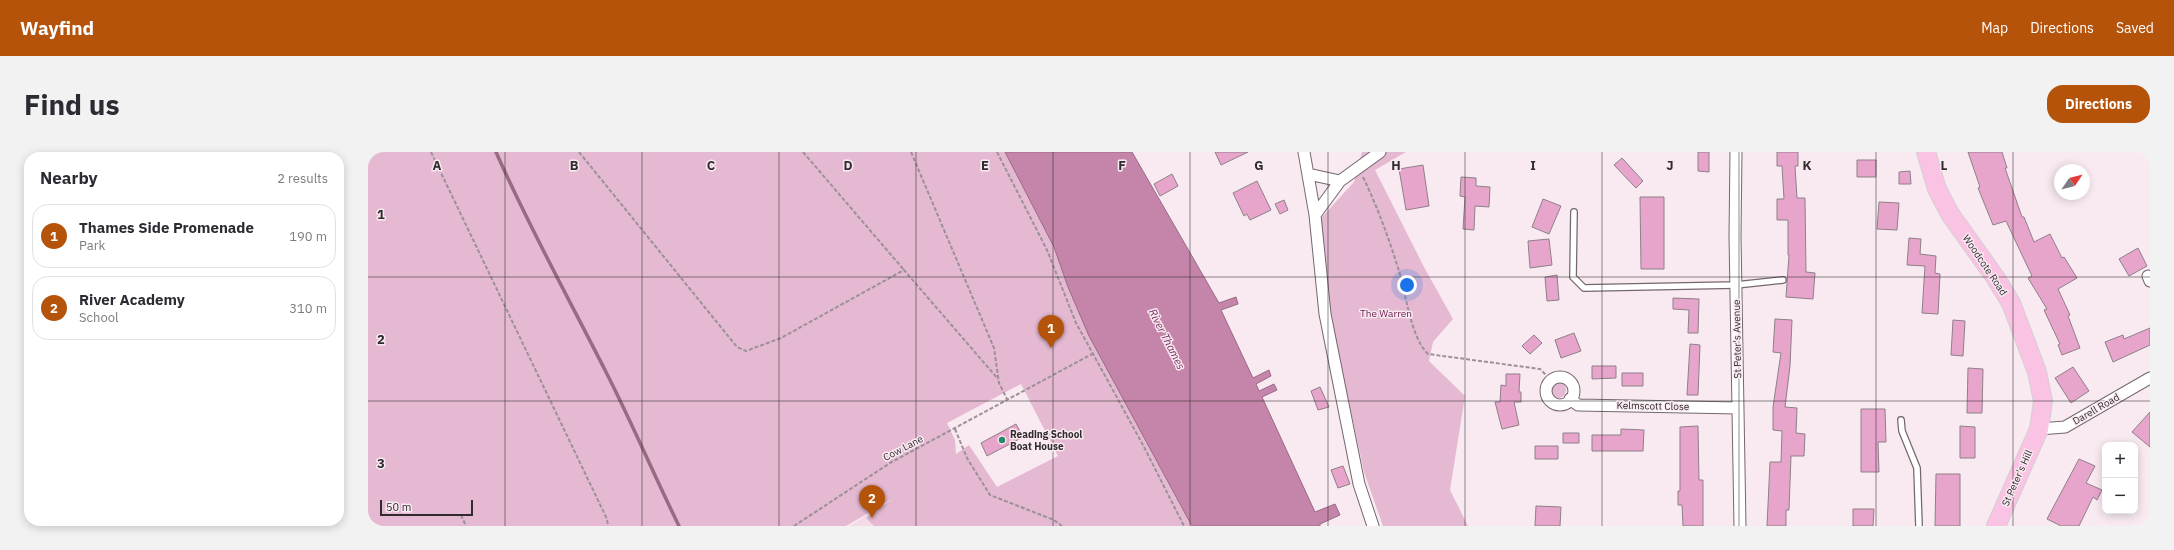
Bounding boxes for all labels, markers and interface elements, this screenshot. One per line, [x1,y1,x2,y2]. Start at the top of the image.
text: Wayfind [20,16,94,40]
text: Map [1981,19,2008,37]
text: Directions [2030,19,2094,37]
text: Saved [2116,19,2154,37]
button: Directions [2047,85,2150,123]
text: Find us [24,86,120,123]
text: A [433,157,442,174]
text: B [570,157,579,174]
text: C [707,157,716,174]
text: D [843,157,853,174]
text: E [981,157,989,174]
text: F [1118,157,1126,174]
text: G [1254,157,1264,174]
text: H [1391,157,1401,174]
text: I [1530,157,1536,174]
text: J [1666,157,1674,174]
text: K [1802,157,1812,174]
text: L [1941,157,1948,174]
north arrow [2054,164,2090,200]
text: Nearby [40,167,98,189]
text: 2 results [277,170,328,187]
text: 1 [377,206,385,223]
text: Thames Side Promenade [79,218,254,237]
text: 1 [50,228,58,245]
text: 190 m [289,228,327,245]
street label: Woodcote Road [1960,232,2010,298]
text: Park [79,237,105,254]
your location [1397,275,1417,295]
text: River Academy [79,290,185,309]
street label: St Peter's Avenue [1730,299,1744,379]
text: 2 [50,300,58,317]
text: 310 m [289,300,327,317]
water label: River Thames [1146,306,1188,372]
park label: The Warren [1360,307,1412,320]
text: School [79,309,119,326]
pin: 1 [1038,315,1064,348]
text: 2 [377,331,385,348]
street label: Darell Road [2070,390,2122,428]
street label: Kelmscott Close [1617,399,1690,413]
place label: Reading School Boat House [1010,428,1082,453]
street label: Cow Lane [881,432,926,464]
marker: Reading School Boat House [997,435,1007,445]
map controls [2102,442,2138,514]
button: + [2102,442,2138,478]
street label: St Peter's Hill [1999,447,2035,508]
text: 3 [377,455,385,472]
button: − [2102,478,2138,514]
pin: 2 [859,485,885,518]
scale bar [380,498,473,517]
text: 50 m [386,500,411,514]

